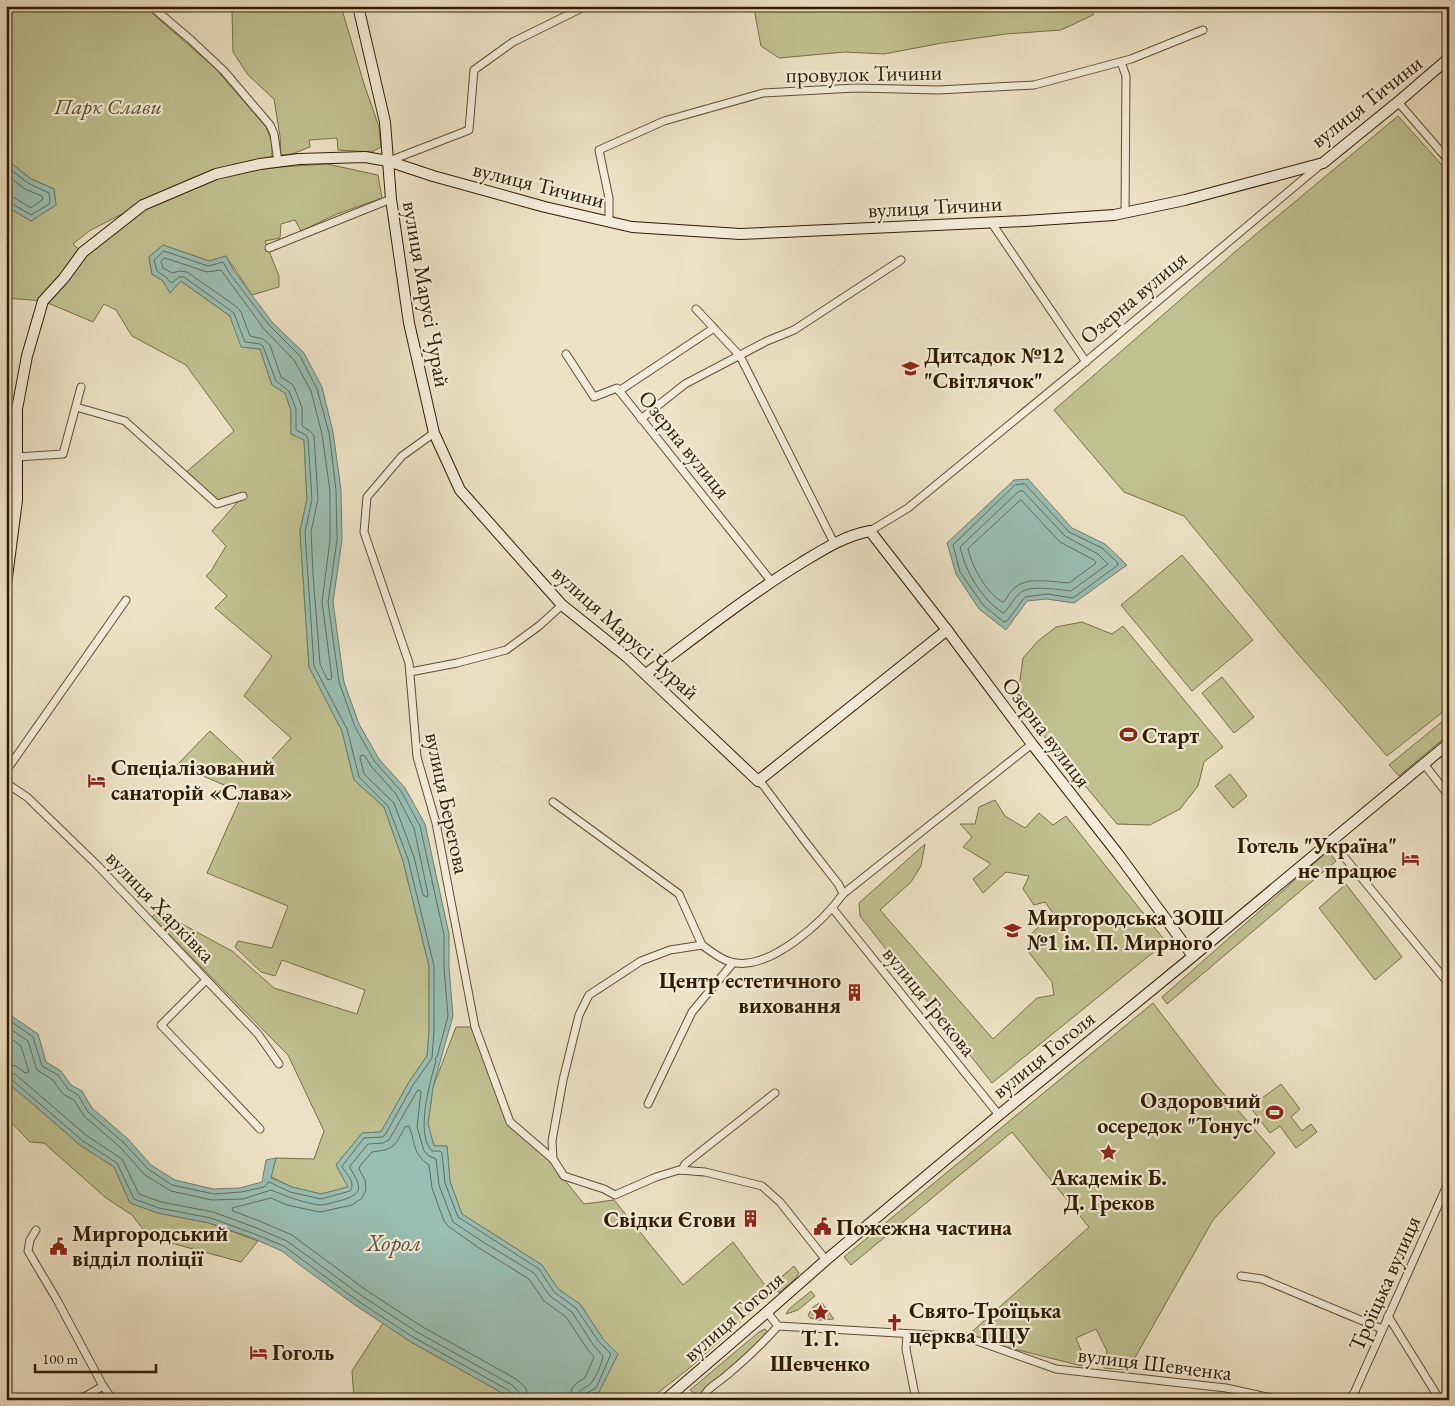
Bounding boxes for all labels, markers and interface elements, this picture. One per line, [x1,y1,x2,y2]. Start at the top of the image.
street label: вулиця Тичини [1304,48,1429,154]
street label: провулок Тичини [785,58,943,89]
park label: Парк Слави [53,92,162,121]
street label: вулиця Тичини [470,154,608,215]
street label: вулиця Тичини [867,188,1003,224]
street label: вулиця Марусі Чурай [396,199,457,390]
street label: Озерна вулиця [1074,244,1193,351]
place label: Дитсадок №12 "Світлячок" [924,341,1064,395]
school or university icon: Дитсадок №12 "Світлячок" [900,358,920,378]
street label: Озерна вулиця [632,384,737,505]
street label: вулиця Марусі Чурай [546,558,706,707]
street label: Озерна вулиця [996,671,1098,794]
place label: Старт [1142,721,1199,750]
sports icon: Старт [1118,725,1138,745]
street label: вулиця Берегова [418,730,477,877]
place label: Спеціалізований санаторій «Слава» [111,753,293,807]
hotel icon: Спеціалізований санаторій «Слава» [87,770,107,790]
place label: Готель "Україна" не працює [1237,831,1397,885]
street label: вулиця Харківка [100,844,222,969]
hotel icon: Готель "Україна" не працює [1401,848,1421,868]
place label: Миргородська ЗОШ №1 ім. П. Мирного [1027,903,1224,957]
school or university icon: Миргородська ЗОШ №1 ім. П. Мирного [1003,920,1023,940]
street label: вулиця Грекова [876,940,983,1063]
place label: Центр естетичного виховання [659,966,841,1020]
building icon: Центр естетичного виховання [845,983,865,1003]
street label: вулиця Гоголя [986,1004,1101,1105]
place label: Оздоровчий осередок "Тонус" [1097,1086,1261,1140]
sports icon: Оздоровчий осередок "Тонус" [1265,1103,1285,1123]
place icon: Академік Б. Д. Греков [1099,1142,1119,1162]
place label: Академік Б. Д. Греков [1050,1163,1167,1217]
place label: Свідки Єгови [603,1205,736,1234]
building icon: Свідки Єгови [740,1209,760,1229]
street label: Троїцька вулиця [1342,1211,1427,1355]
place label: Пожежна частина [836,1213,1012,1242]
public building icon: Пожежна частина [812,1217,832,1237]
place label: Миргородський відділ поліції [72,1219,228,1273]
water label: Хорол [365,1227,421,1258]
public building icon: Миргородський відділ поліції [48,1236,68,1256]
street label: вулиця Гоголя [677,1264,790,1368]
place label: Свято-Троїцька церква ПЦУ [909,1296,1062,1350]
place icon: Т. Г. Шевченко [810,1303,830,1323]
church icon: Свято-Троїцька церква ПЦУ [885,1313,905,1333]
place label: Т. Г. Шевченко [770,1324,870,1378]
place label: Гоголь [272,1338,334,1367]
street label: вулиця Шевченка [1076,1340,1234,1387]
scale bar [35,1341,156,1373]
hotel icon: Гоголь [248,1342,268,1362]
text: 100 m [42,1349,79,1368]

